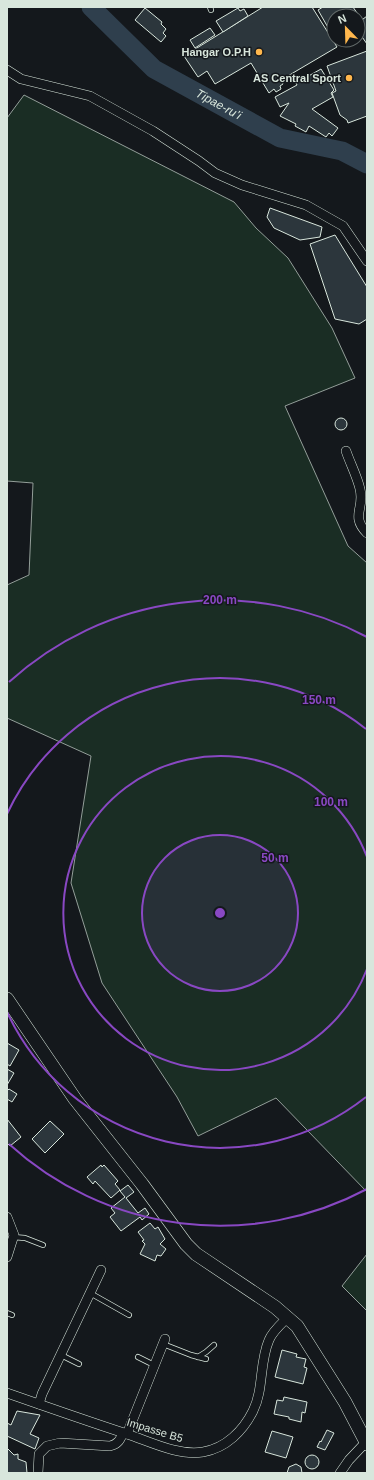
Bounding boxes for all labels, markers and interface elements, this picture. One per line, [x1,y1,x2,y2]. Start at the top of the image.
north arrow [326,8,366,48]
text: N [336,12,348,26]
place label: Hangar O.P.H [182,46,251,58]
marker: Hangar O.P.H [254,47,264,57]
place label: AS Central Sport [253,72,341,84]
marker: AS Central Sport [344,73,354,83]
water label: Tipae-ru’i [193,86,244,123]
text: 200 m [203,593,237,607]
text: 150 m [302,693,336,707]
text: 100 m [314,795,348,809]
text: 50 m [261,851,289,865]
centre of rings [213,906,227,920]
street label: Impasse B5 [125,1416,185,1444]

